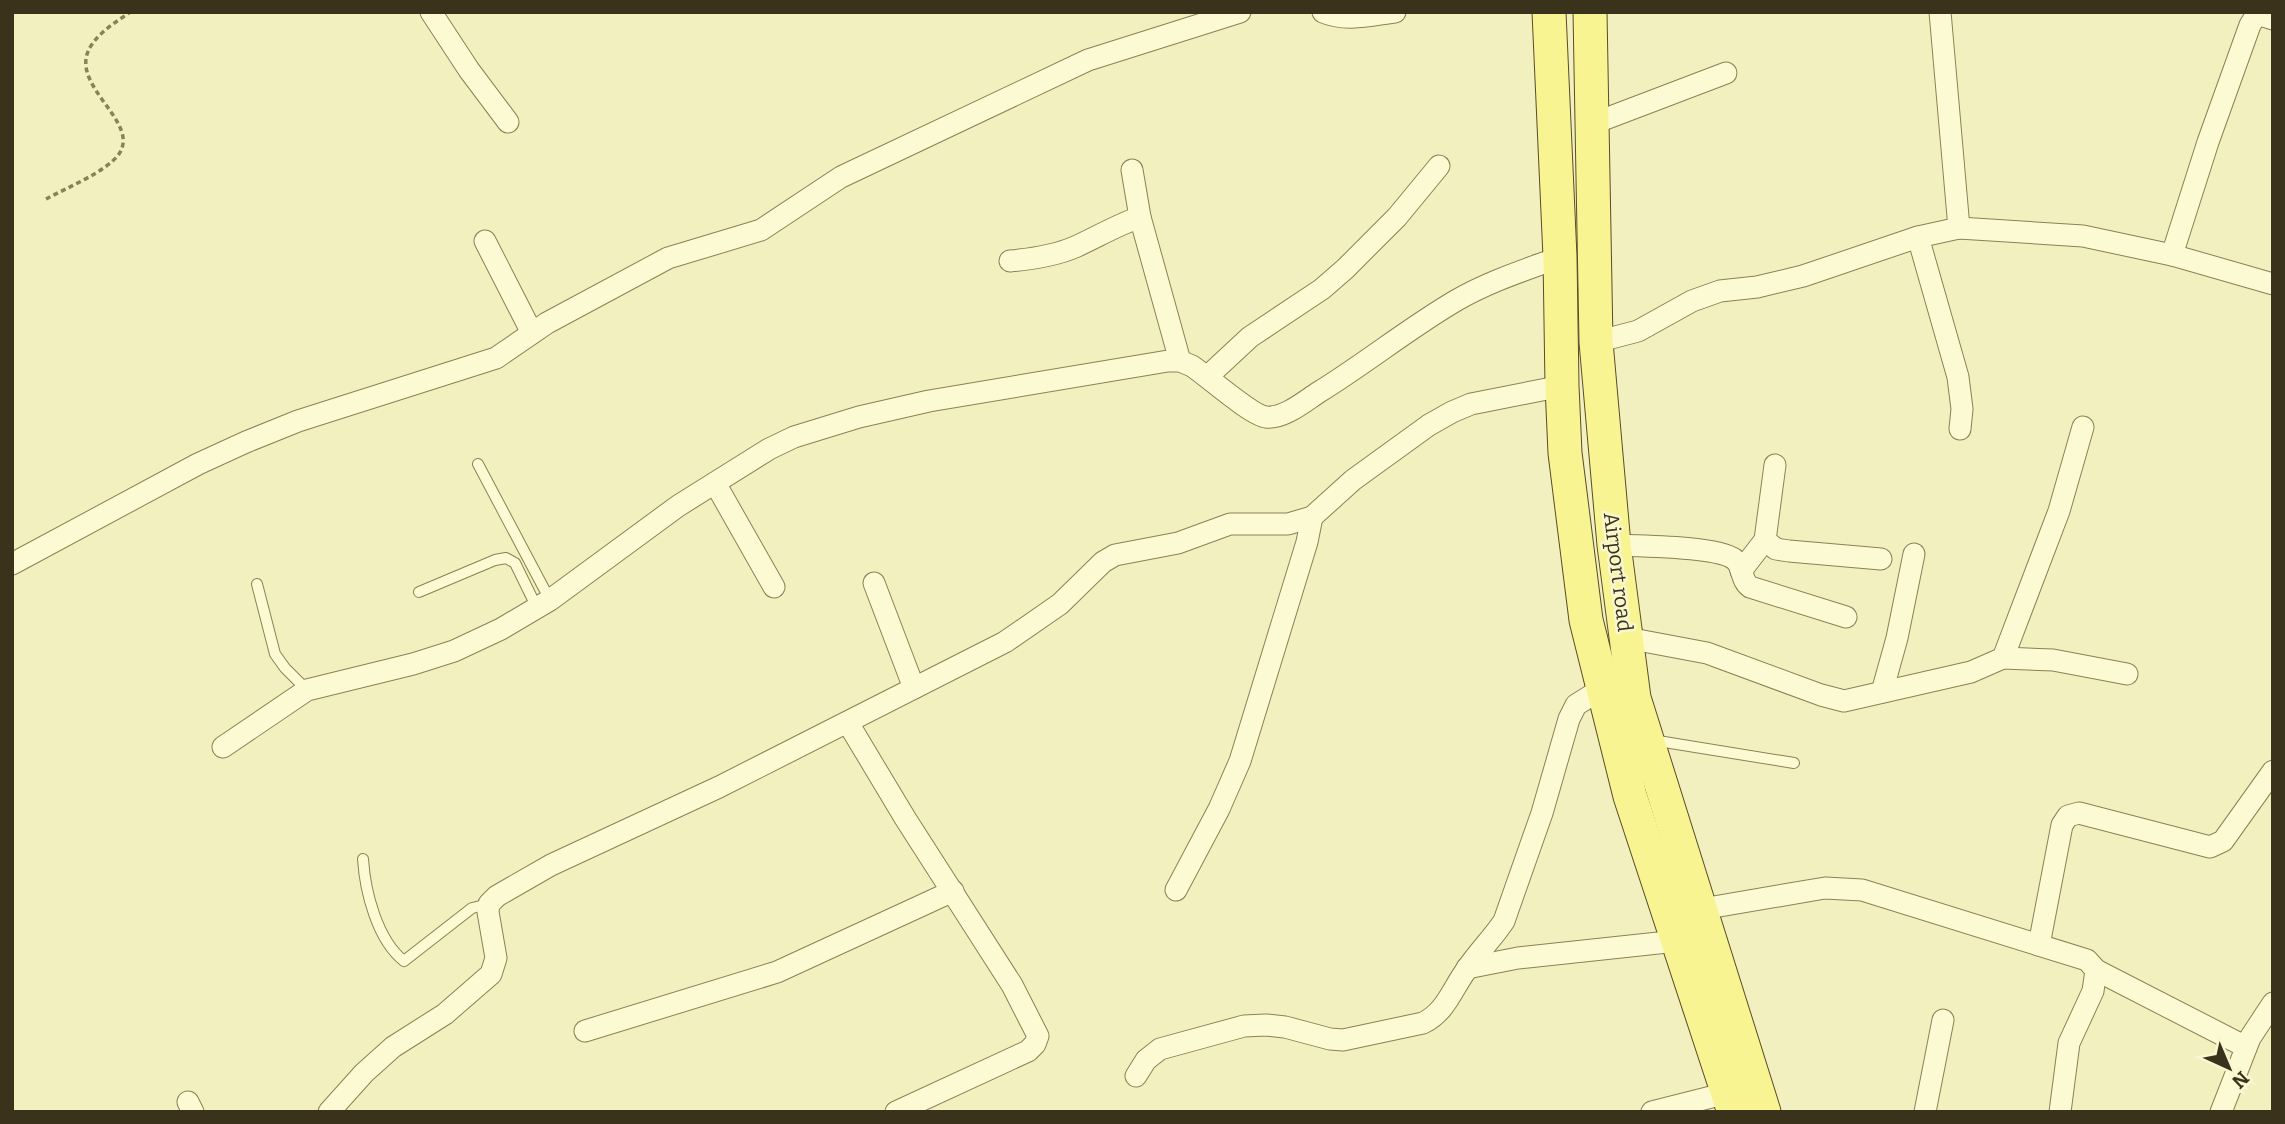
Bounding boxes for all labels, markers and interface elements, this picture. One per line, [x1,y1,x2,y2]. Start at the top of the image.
street label: Airport road [1598,511,1638,633]
north arrow [2194,1033,2264,1103]
text: N [2227,1067,2254,1093]

